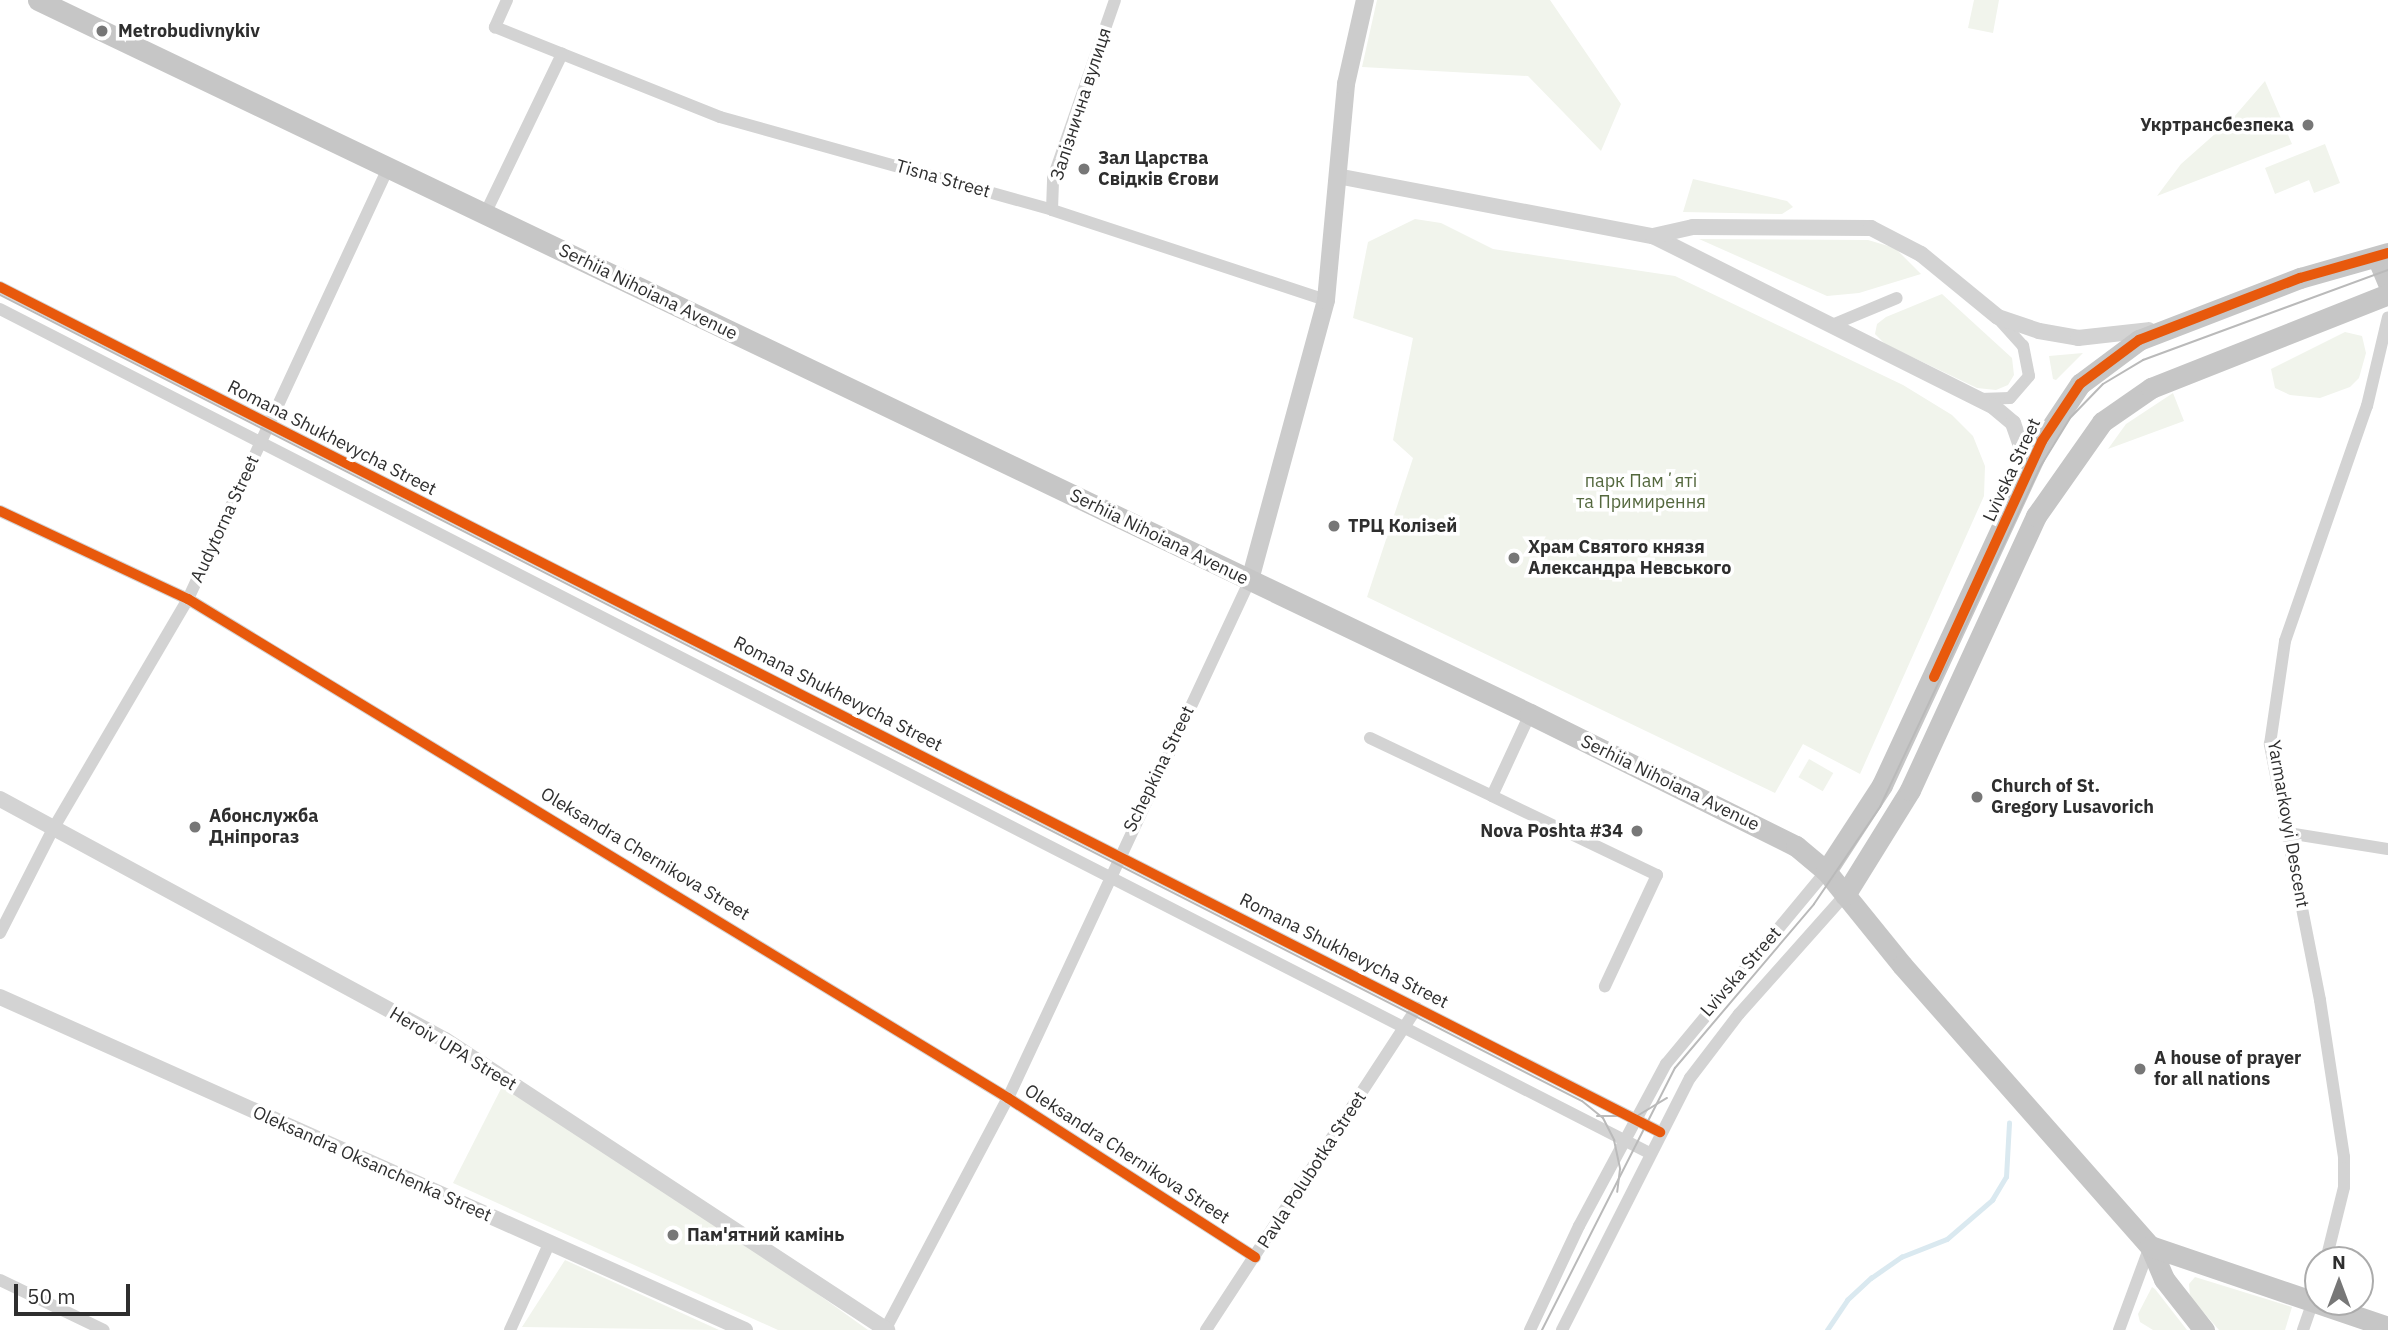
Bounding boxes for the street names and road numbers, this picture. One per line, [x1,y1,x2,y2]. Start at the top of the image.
street label: Залізнична вулиця [1046,25,1116,183]
street label: Tisna Street [893,155,993,203]
street label: Serhiia Nihoiana Avenue [555,239,741,345]
street label: Romana Shukhevycha Street [224,376,440,500]
street label: Lvivska Street [1979,415,2045,525]
street label: Audytorna Street [186,452,264,586]
street label: Serhiia Nihoiana Avenue [1066,484,1252,590]
street label: Romana Shukhevycha Street [730,632,946,756]
street label: Schepkina Street [1119,702,1199,836]
street label: Serhiia Nihoiana Avenue [1577,730,1763,836]
street label: Yarmarkovyi Descent [2263,739,2313,909]
street label: Oleksandra Chernikova Street [537,783,753,925]
street label: Romana Shukhevycha Street [1236,889,1452,1013]
street label: Lvivska Street [1696,923,1786,1021]
street label: Heroiv UPA Street [386,1003,520,1095]
street label: Oleksandra Chernikova Street [1021,1080,1233,1228]
street label: Pavla Polubotka Street [1253,1087,1371,1253]
street label: Oleksandra Oksanchenka Street [249,1101,495,1227]

